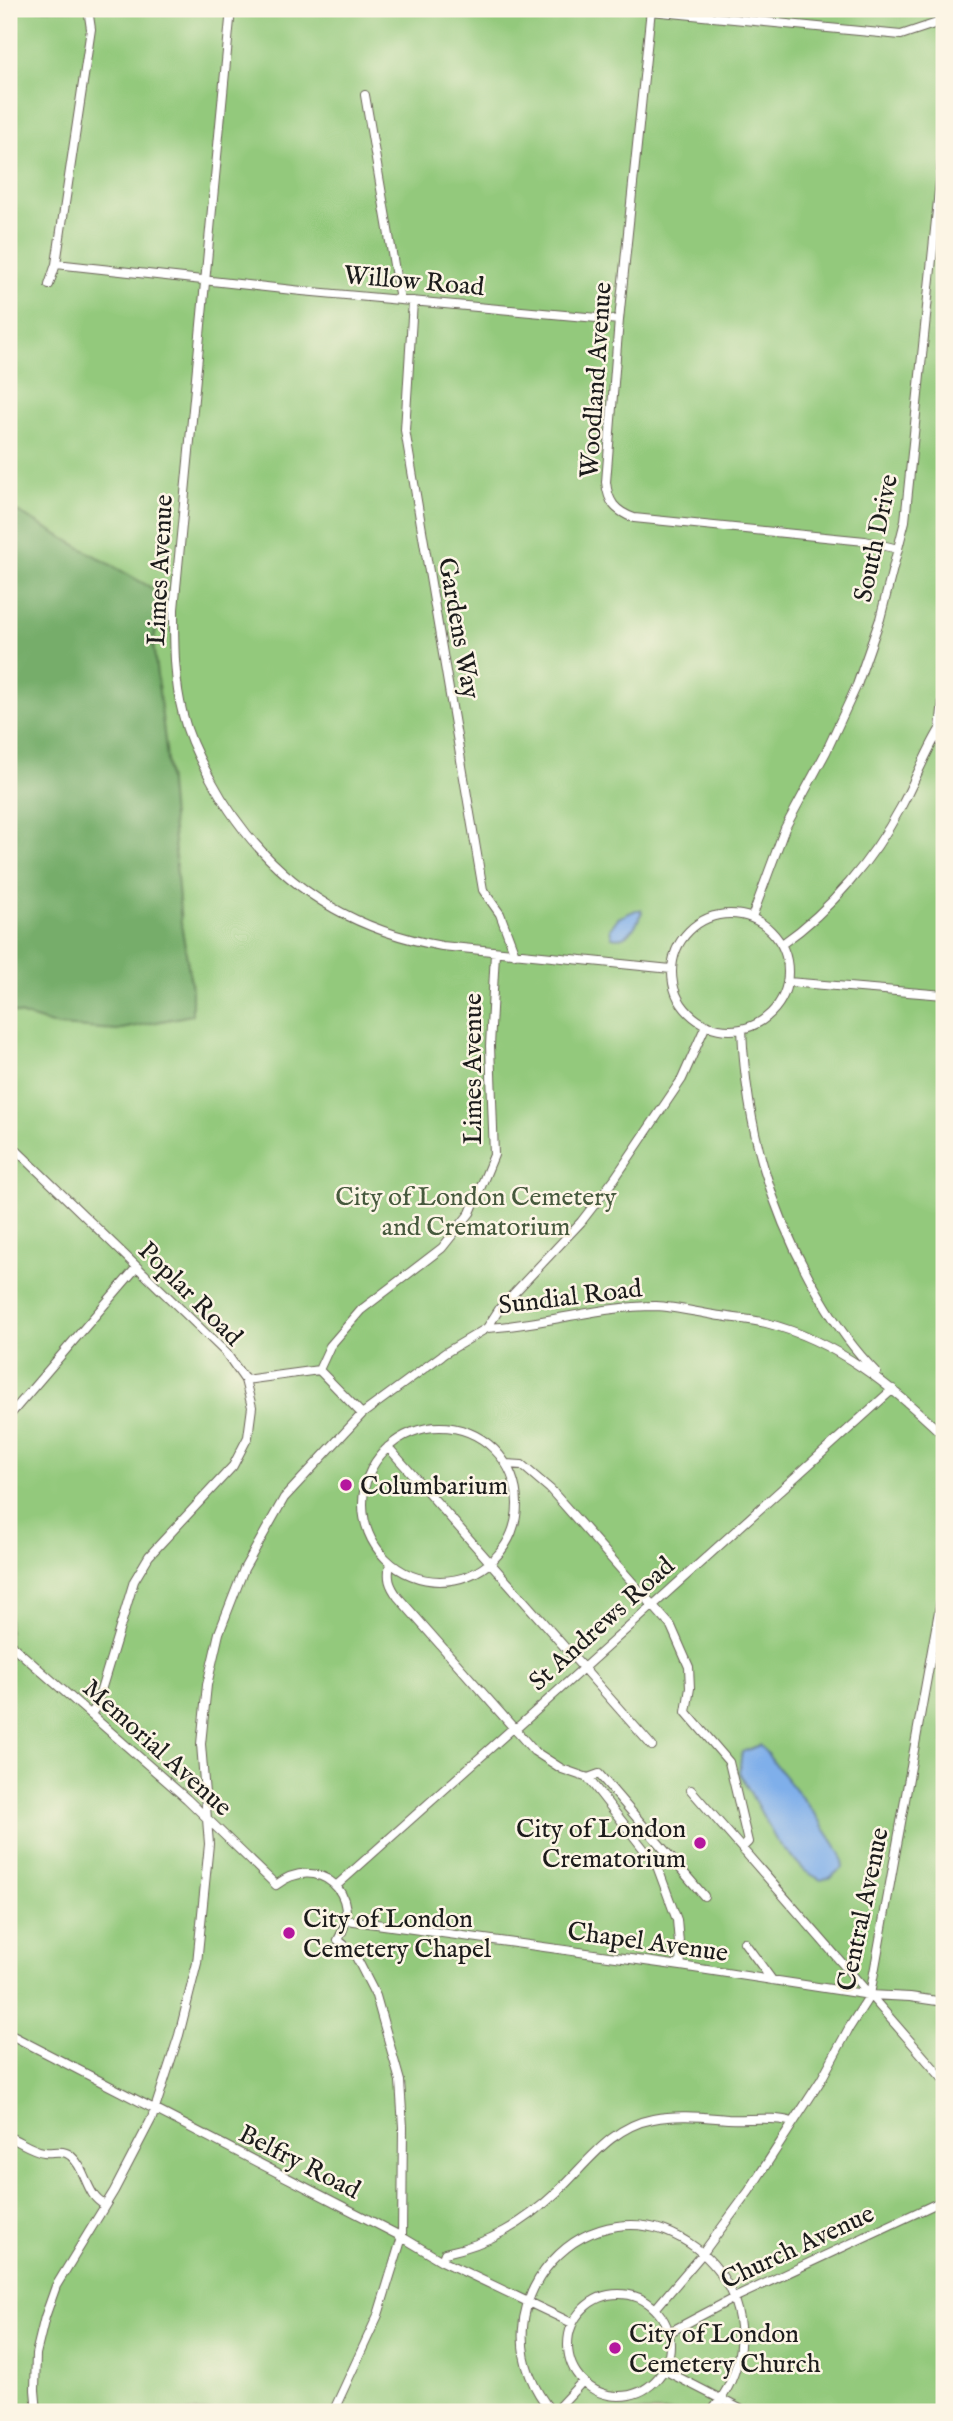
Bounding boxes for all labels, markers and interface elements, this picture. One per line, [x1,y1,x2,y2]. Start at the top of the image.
street label: Willow Road [342,259,486,304]
street label: Woodland Avenue [573,281,620,479]
street label: South Drive [847,471,906,605]
street label: Limes Avenue [140,493,181,647]
street label: Gardens Way [430,555,487,702]
street label: Limes Avenue [457,993,490,1145]
park label: City of London Cemetery and Crematorium [335,1181,617,1244]
street label: Poplar Road [131,1235,249,1354]
street label: Sundial Road [497,1272,644,1323]
place label: Columbarium [360,1470,508,1503]
marker: Columbarium [338,1477,354,1493]
street label: St Andrews Road [522,1550,682,1698]
street label: Memorial Avenue [75,1672,239,1824]
place label: City of London Crematorium [516,1813,686,1876]
street label: Central Avenue [830,1825,897,1994]
marker: City of London Crematorium [692,1835,708,1851]
place label: City of London Cemetery Chapel [303,1903,492,1966]
street label: Chapel Avenue [565,1915,730,1970]
marker: City of London Cemetery Chapel [281,1925,297,1941]
street label: Belfry Road [233,2118,366,2207]
street label: Church Avenue [716,2197,880,2297]
place label: City of London Cemetery Church [629,2318,821,2381]
marker: City of London Cemetery Church [607,2340,623,2356]

